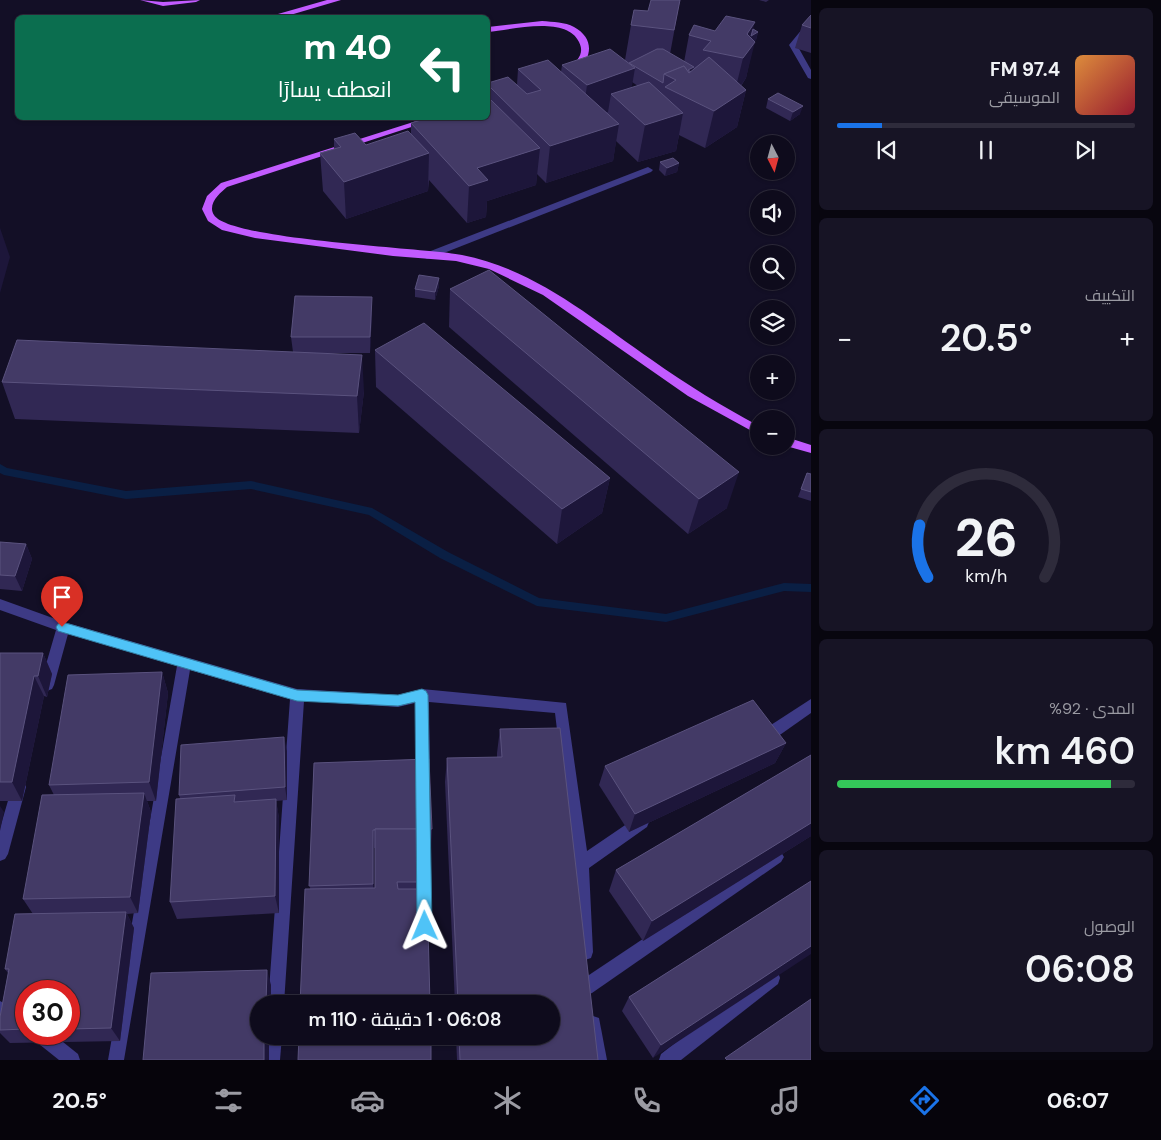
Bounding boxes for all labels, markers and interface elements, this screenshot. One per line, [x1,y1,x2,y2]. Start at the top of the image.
text: 40 m [303,24,392,70]
icon: left [410,35,475,100]
text: 97.4 FM [990,57,1060,82]
text: انعطف يسارًا [278,75,392,104]
text: الموسيقى [989,87,1060,108]
north arrow [750,135,795,180]
map controls [750,135,795,455]
icon: previous [873,136,901,164]
icon: pause [972,136,1000,164]
icon: next [1071,136,1099,164]
button: sound [750,190,795,235]
button: search [750,245,795,290]
text: التكييف [1085,285,1135,306]
button: layers [750,300,795,345]
text: 20.5° [940,313,1032,363]
text: − [837,320,852,357]
text: + [1120,320,1135,357]
button: + [750,355,795,400]
button: − [750,410,795,455]
text: 26 [955,504,1017,572]
text: km/h [965,564,1007,588]
pin [41,576,83,627]
icon: arrive [48,583,76,611]
text: المدى · 92% [1049,698,1135,719]
text: 460 km [995,726,1135,776]
position arrow [398,899,450,951]
text: الوصول [1084,916,1135,937]
text: 06:08 [1025,944,1135,994]
speed limit sign: 30 [15,980,80,1045]
text: 06:08 · 1 دقيقة · 110 m [308,1007,502,1032]
icon: filters [211,1083,246,1118]
icon: car [350,1083,385,1118]
icon: climate [490,1083,525,1118]
icon: phone [629,1083,664,1118]
icon: music [768,1083,803,1118]
icon: directions [907,1083,942,1118]
text: 20.5° [52,1086,107,1115]
text: 06:07 [1047,1086,1109,1115]

